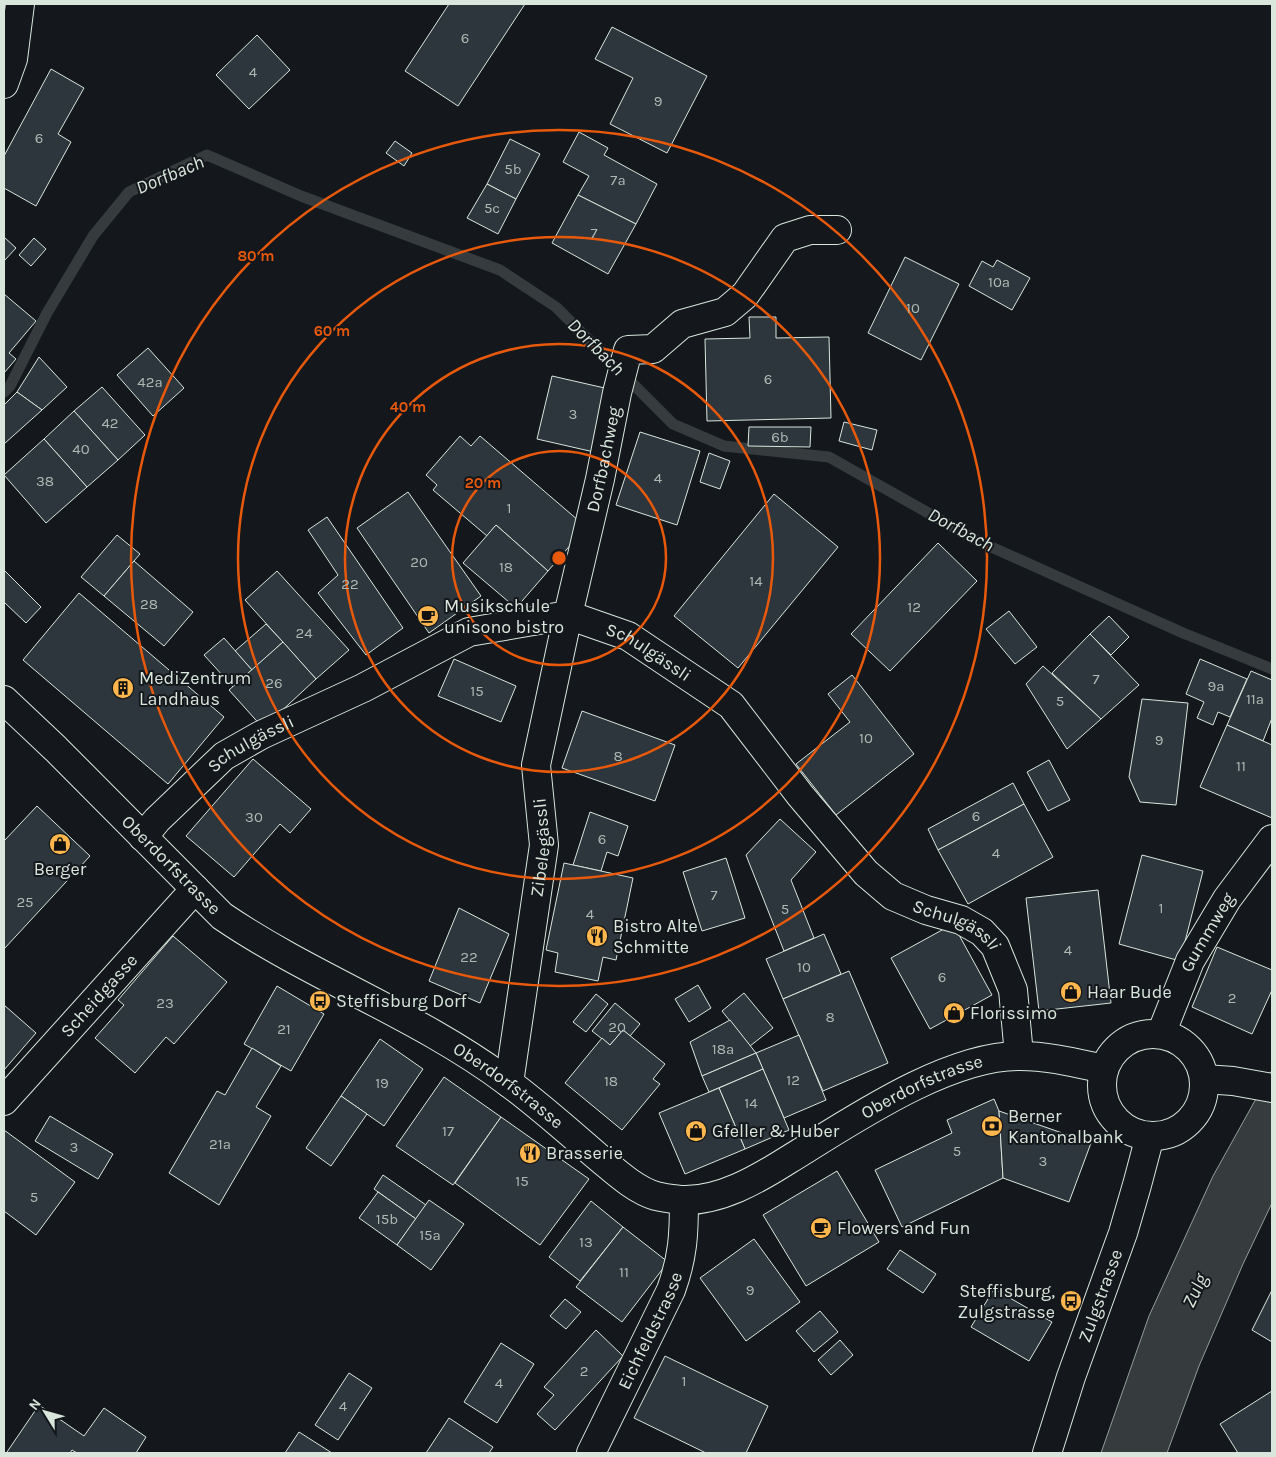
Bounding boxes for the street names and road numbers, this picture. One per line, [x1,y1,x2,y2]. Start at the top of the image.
street label: Dorfbachweg [582,404,625,514]
street label: Schulgässli [603,618,695,686]
street label: Schulgässli [203,710,297,777]
street label: Zibelegässli [525,797,555,898]
street label: Oberdorfstrasse [117,811,226,919]
street label: Gummweg [1176,888,1239,975]
street label: Schulgässli [909,895,1006,953]
street label: Scheidgasse [56,949,142,1042]
street label: Oberdorfstrasse [449,1037,568,1133]
street label: Oberdorfstrasse [857,1050,985,1124]
street label: Zulgstrasse [1073,1246,1127,1345]
street label: Eichfeldstrasse [613,1269,687,1393]

